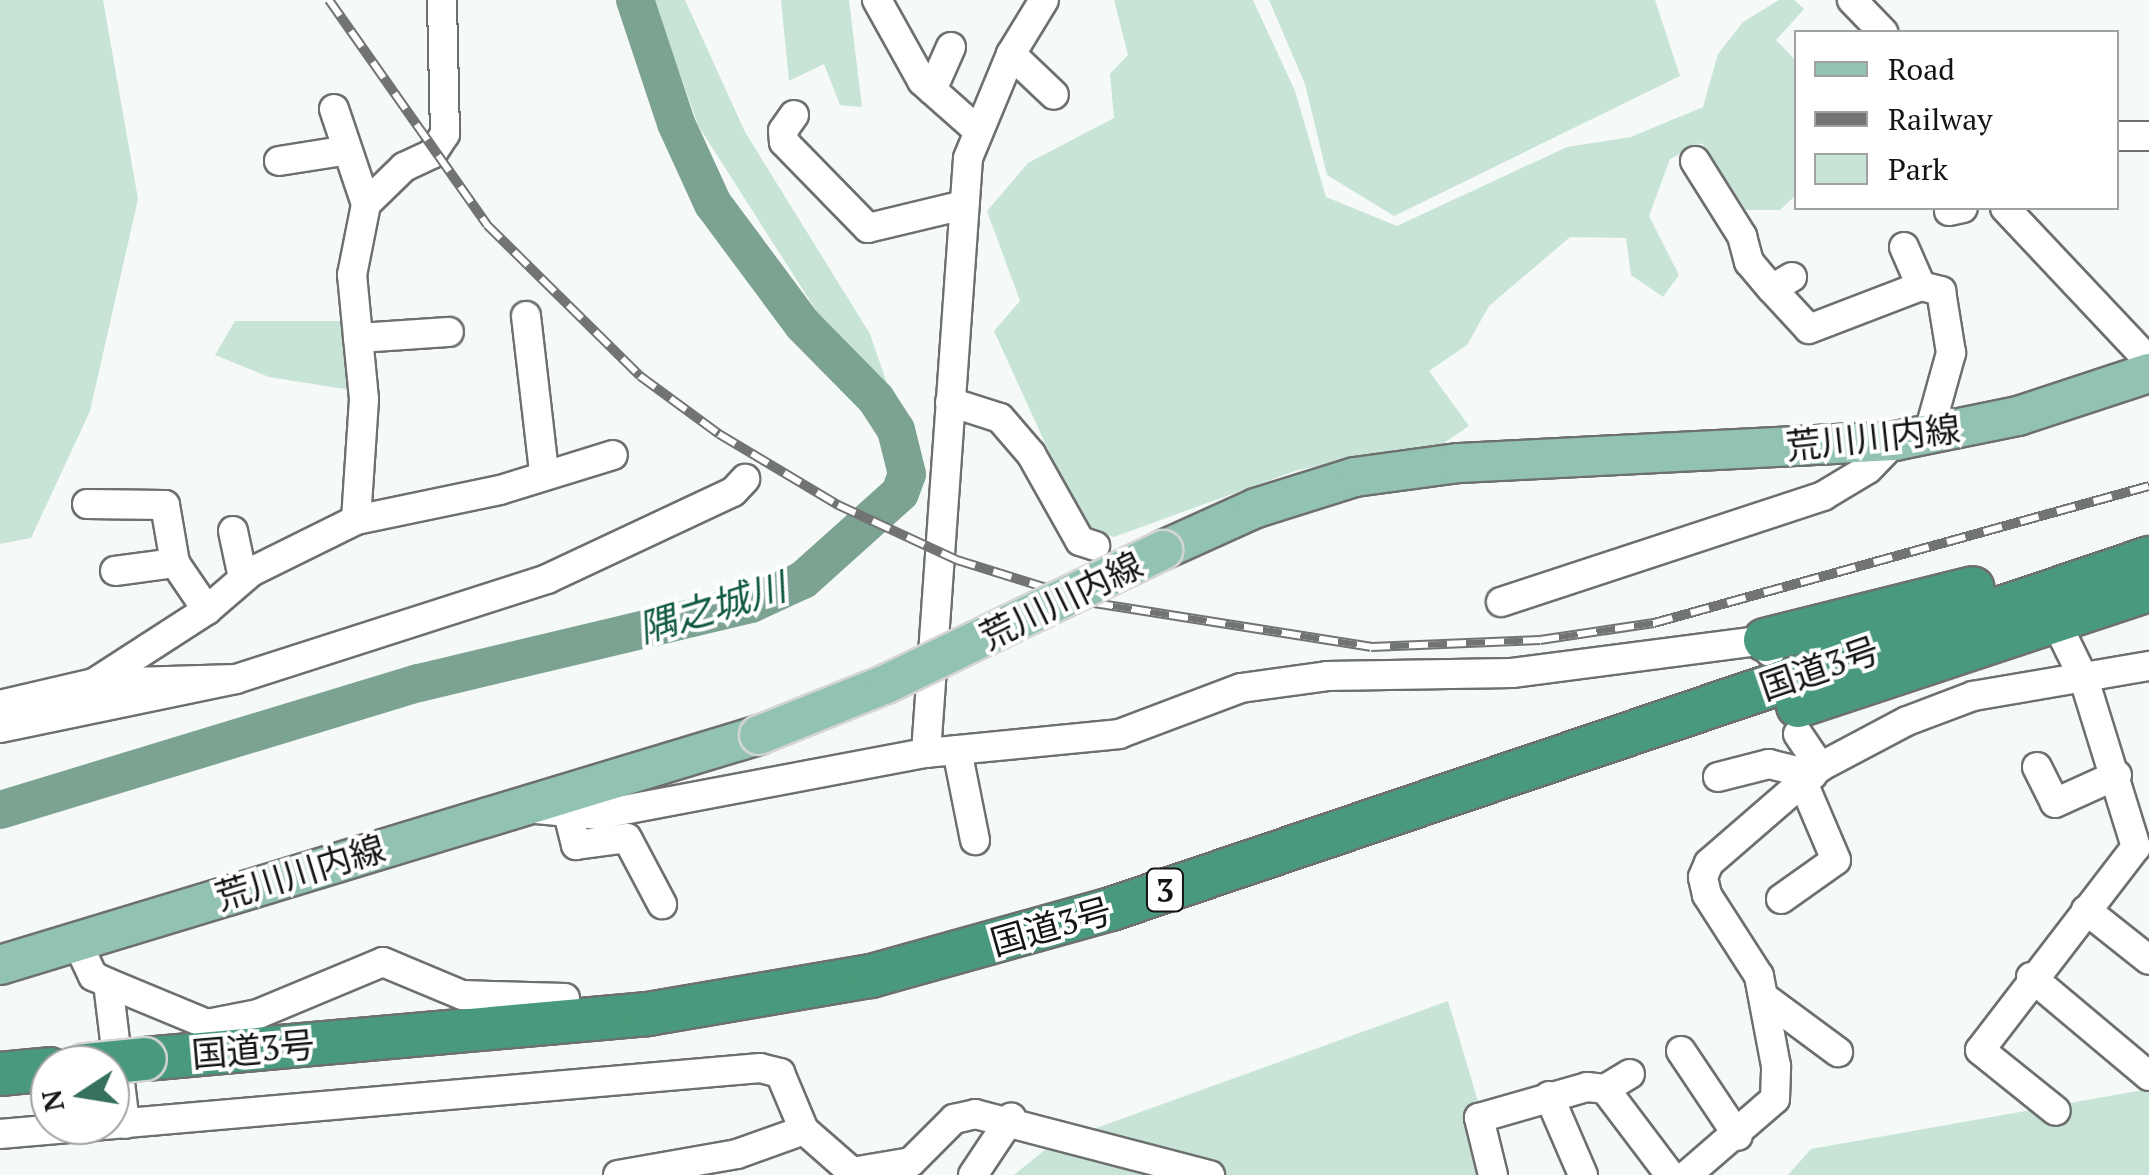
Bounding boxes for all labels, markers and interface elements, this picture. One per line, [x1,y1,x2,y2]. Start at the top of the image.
legend [1794,30,2119,210]
text: Road [1888,49,1955,89]
text: Railway [1888,99,1992,139]
text: Park [1888,149,1948,189]
street label: 荒川川内線 [1784,407,1962,467]
street label: 荒川川内線 [973,543,1149,657]
water label: 隅之城川 [633,564,791,652]
street label: 国道3号 [1754,628,1884,708]
street label: 荒川川内線 [210,826,390,918]
road number: 3 [1145,863,1185,917]
street label: 国道3号 [986,889,1116,963]
street label: 国道3号 [190,1023,316,1075]
north arrow [30,1045,130,1145]
text: N [32,1087,72,1115]

